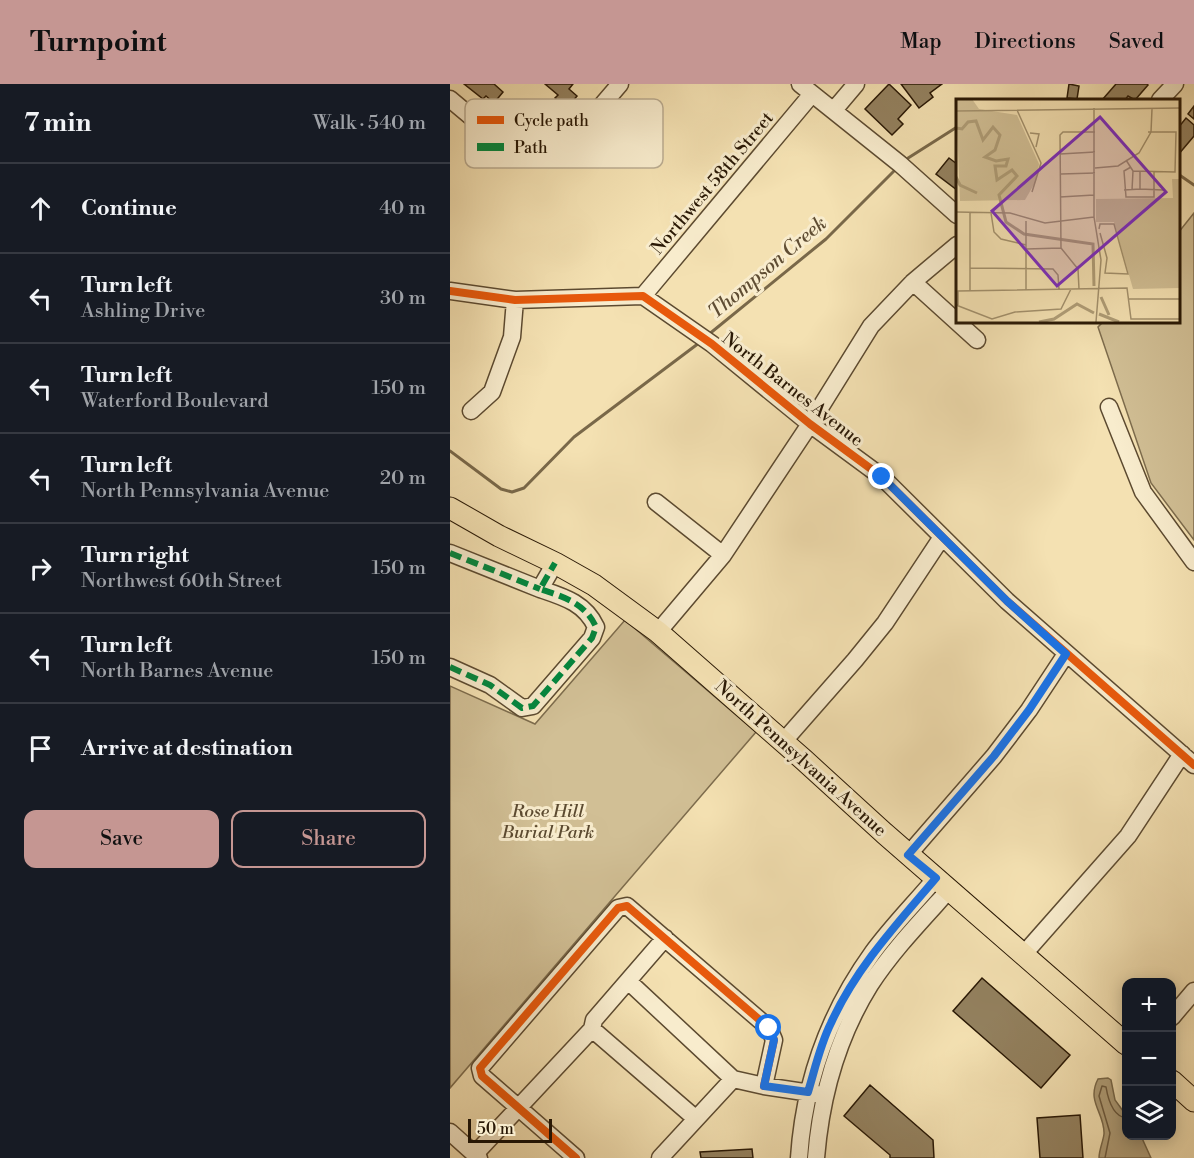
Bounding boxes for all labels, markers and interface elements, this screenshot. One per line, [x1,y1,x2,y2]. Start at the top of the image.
text: Turnpoint [30,25,166,60]
text: Map [900,29,942,55]
text: Directions [975,29,1076,55]
text: Saved [1109,29,1164,55]
legend [465,99,663,168]
inset map [956,99,1179,322]
text: 7 min [24,107,91,139]
street label: Northwest 58th Street [646,107,779,259]
text: Walk · 540 m [313,111,426,136]
text: Cycle path [514,111,589,131]
text: Path [514,138,548,158]
icon: ahead [24,192,57,225]
text: Continue [81,195,177,222]
text: 40 m [379,196,426,221]
water label: Thompson Creek [704,211,832,325]
text: Turn left [81,272,172,299]
icon: left [24,282,57,315]
text: 30 m [380,286,426,311]
text: Ashling Drive [81,299,205,324]
street label: North Barnes Avenue [717,327,868,452]
text: Turn left [81,362,172,389]
icon: left [24,372,57,405]
text: 150 m [371,376,426,401]
text: Waterford Boulevard [81,389,269,414]
text: Turn left [81,452,172,479]
icon: left [24,462,57,495]
route end [868,463,894,489]
text: 20 m [380,466,426,491]
text: North Pennsylvania Avenue [81,479,329,504]
text: Turn right [81,542,189,569]
icon: right [24,552,57,585]
text: 150 m [371,556,426,581]
text: Northwest 60th Street [81,569,282,594]
text: Turn left [81,632,172,659]
icon: left [24,642,57,675]
text: 150 m [371,646,426,671]
text: North Barnes Avenue [81,659,273,684]
street label: North Pennsylvania Avenue [710,675,891,842]
icon: arrive [24,732,57,765]
text: Arrive at destination [81,735,293,762]
park label: Rose Hill Burial Park [501,800,594,844]
button: Save [24,810,219,868]
button: Share [231,810,426,868]
map controls [1122,978,1176,1140]
button: + [1122,978,1176,1032]
route start [755,1014,781,1040]
button: − [1122,1032,1176,1086]
button: layers [1122,1086,1176,1140]
scale bar [468,1116,552,1144]
text: 50 m [477,1119,514,1139]

